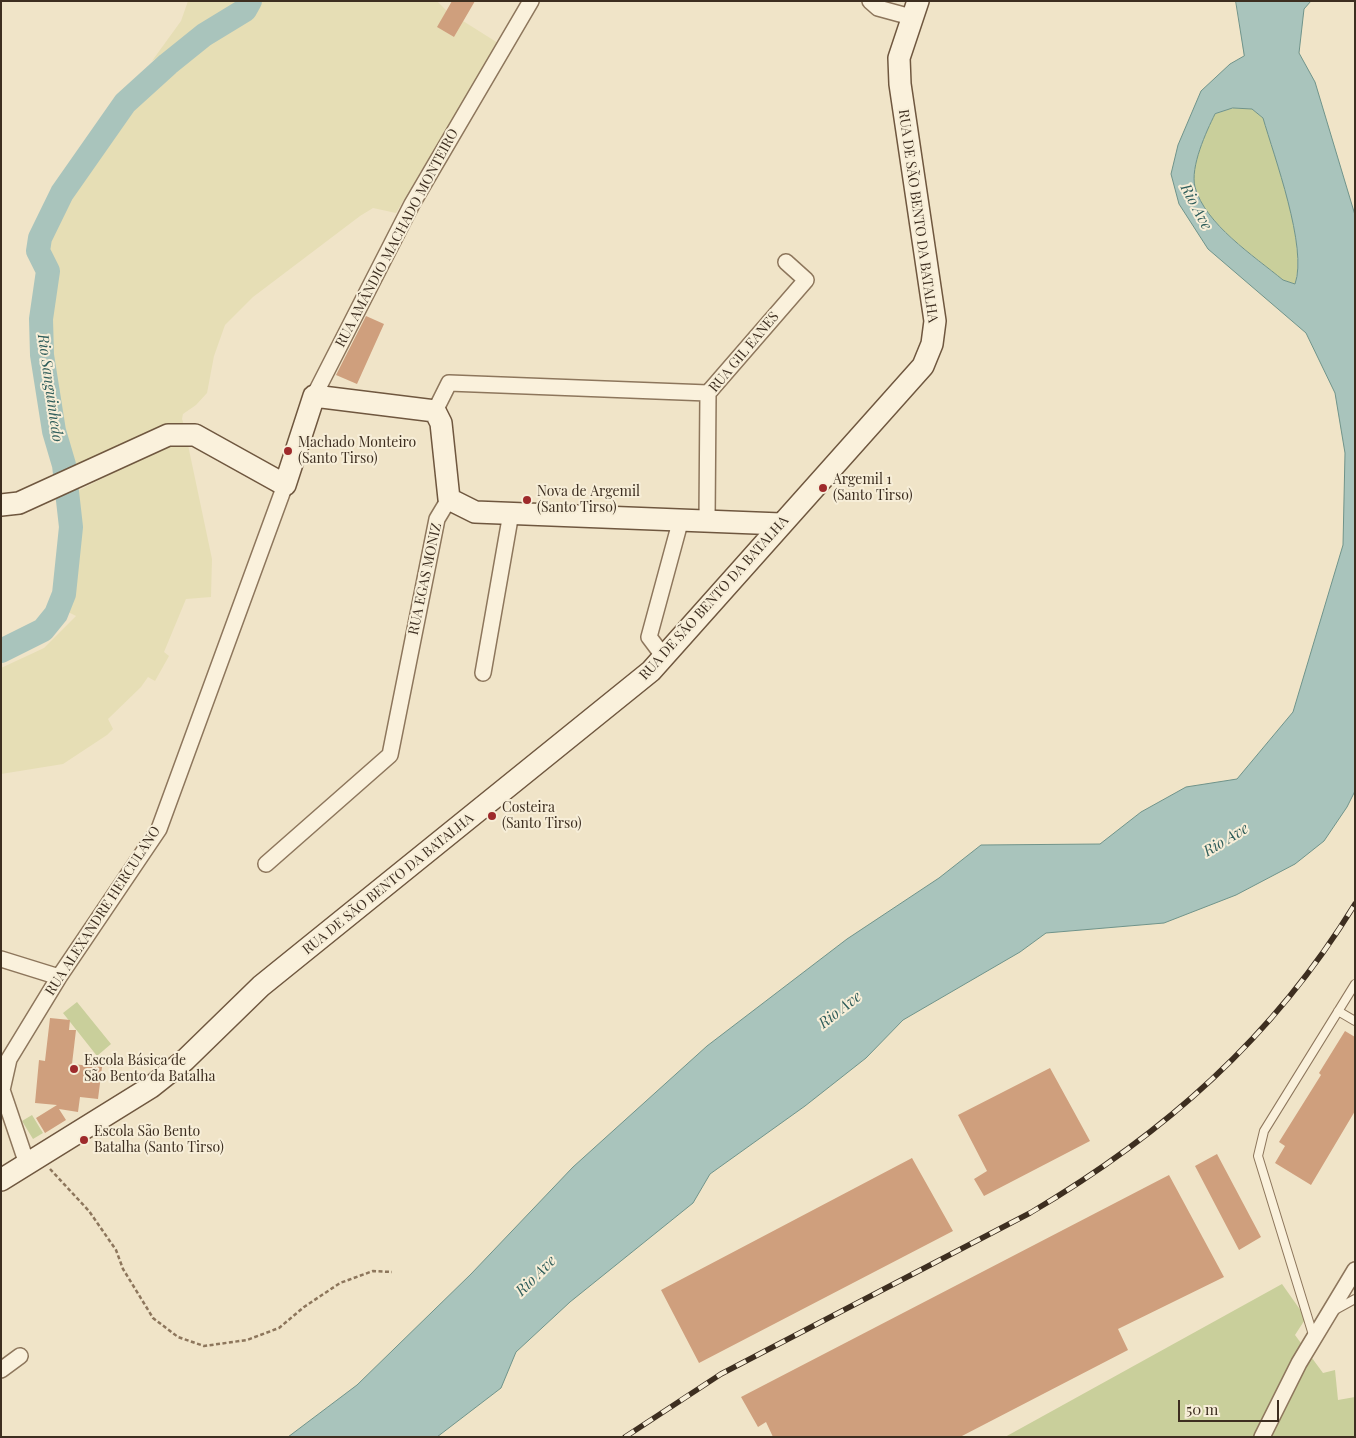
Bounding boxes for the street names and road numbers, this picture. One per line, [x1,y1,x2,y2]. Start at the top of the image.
street label: RUA DE SÃO BENTO DA BATALHA [895,108,941,324]
street label: RUA AMÂNDIO MACHADO MONTEIRO [332,126,462,350]
street label: RUA GIL EANES [705,308,783,396]
street label: RUA DE SÃO BENTO DA BATALHA [636,512,792,684]
street label: RUA EGAS MONIZ [405,522,445,636]
street label: RUA DE SÃO BENTO DA BATALHA [299,810,477,958]
street label: RUA ALEXANDRE HERCULANO [42,823,164,999]

